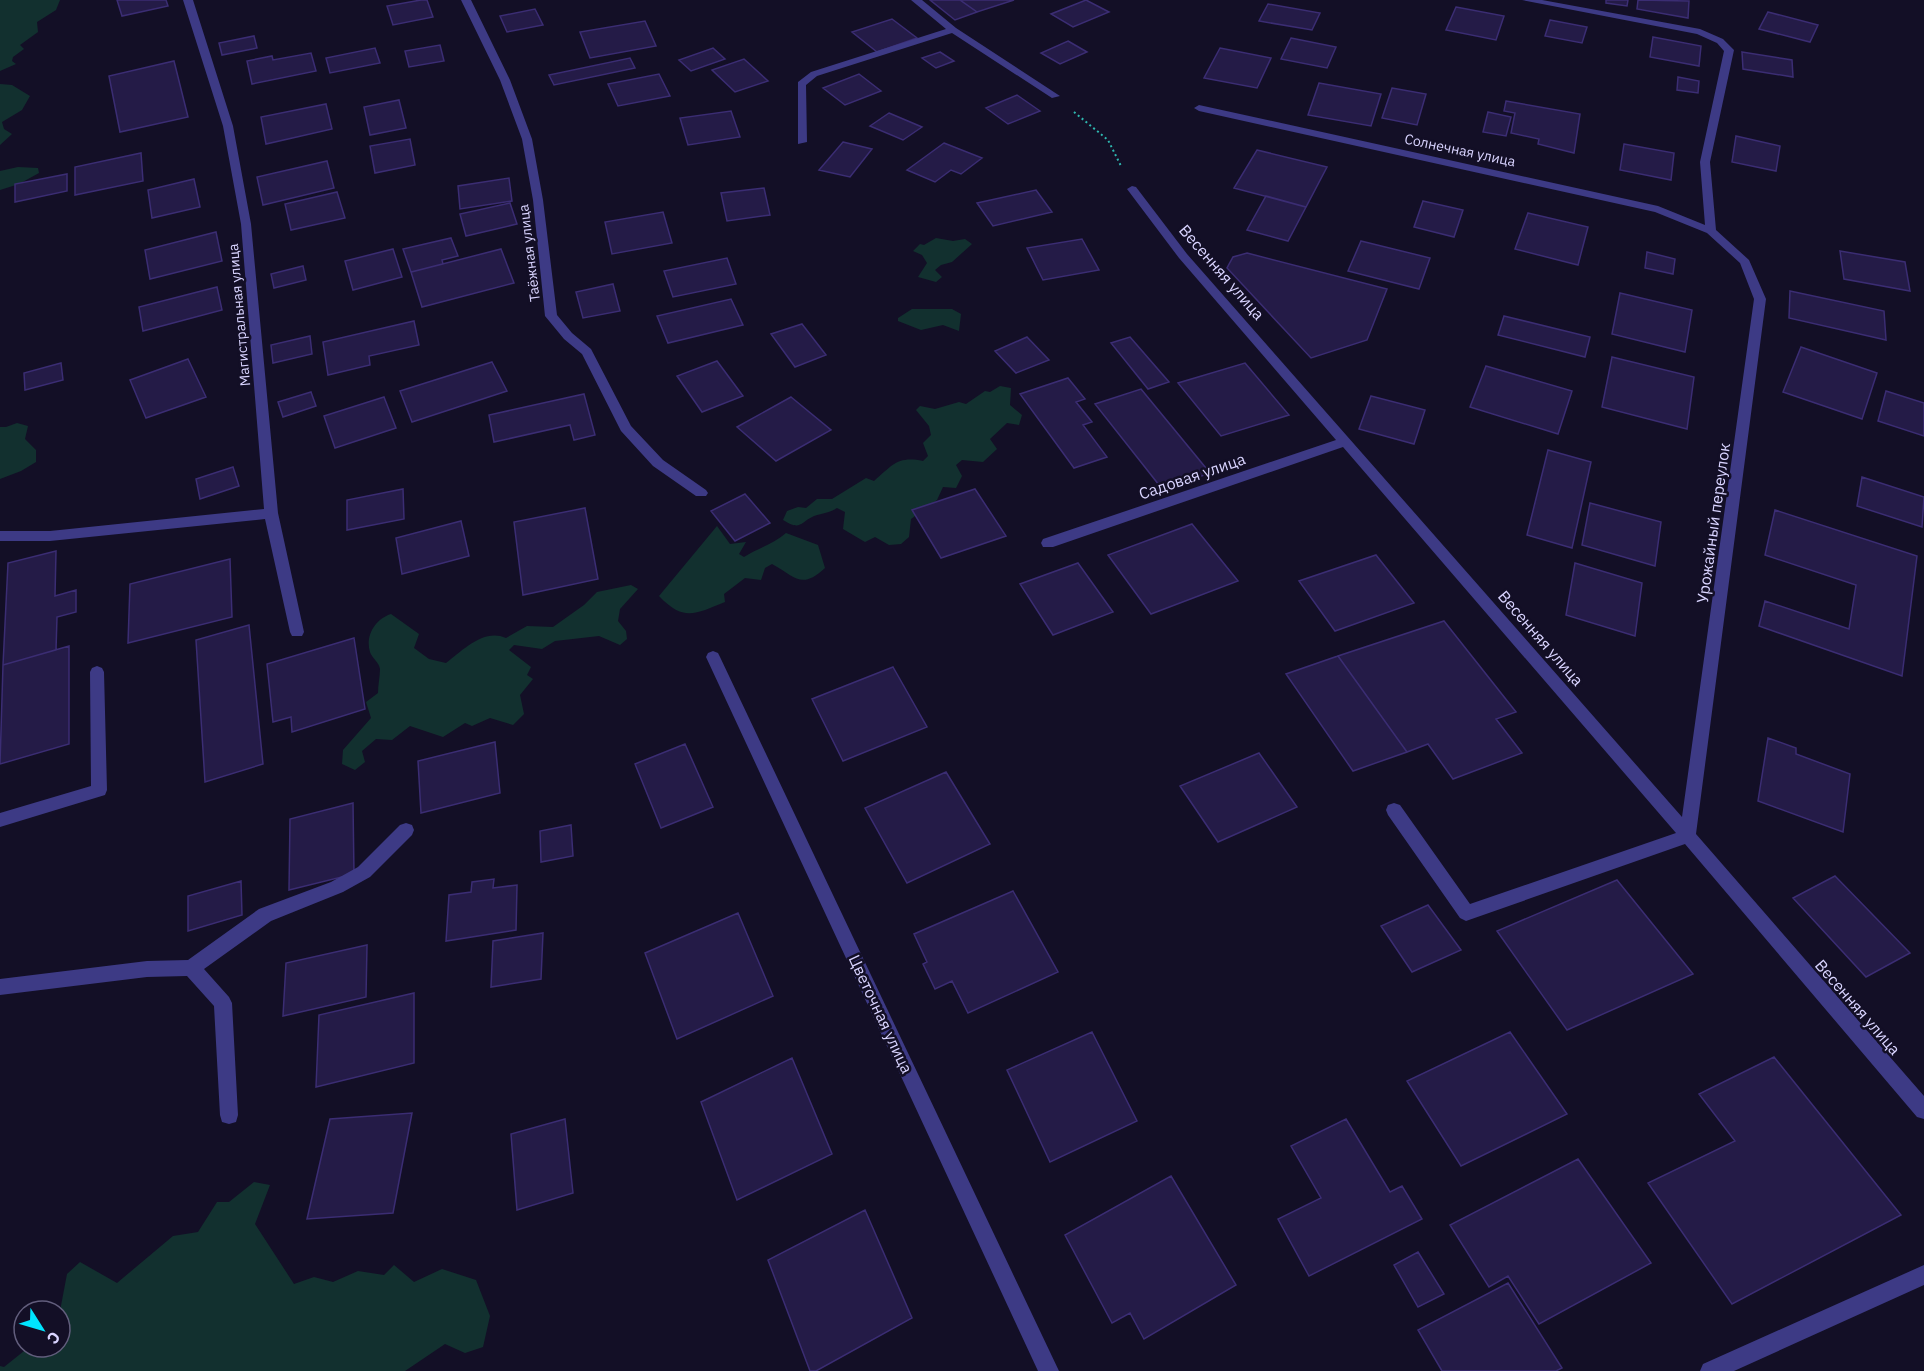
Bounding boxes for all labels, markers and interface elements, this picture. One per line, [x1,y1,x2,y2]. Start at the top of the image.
street label: Солнечная улица [1403,129,1518,171]
street label: Таёжная улица [514,203,544,303]
street label: Весенняя улица [1175,220,1269,324]
street label: Магистральная улица [224,242,254,387]
street label: Урожайный переулок [1692,441,1734,604]
street label: Садовая улица [1136,448,1248,504]
street label: Весенняя улица [1494,586,1588,690]
street label: Цветочная улица [845,951,917,1077]
street label: Весенняя улица [1811,955,1905,1059]
north arrow [12,1299,72,1359]
text: С [43,1328,65,1348]

